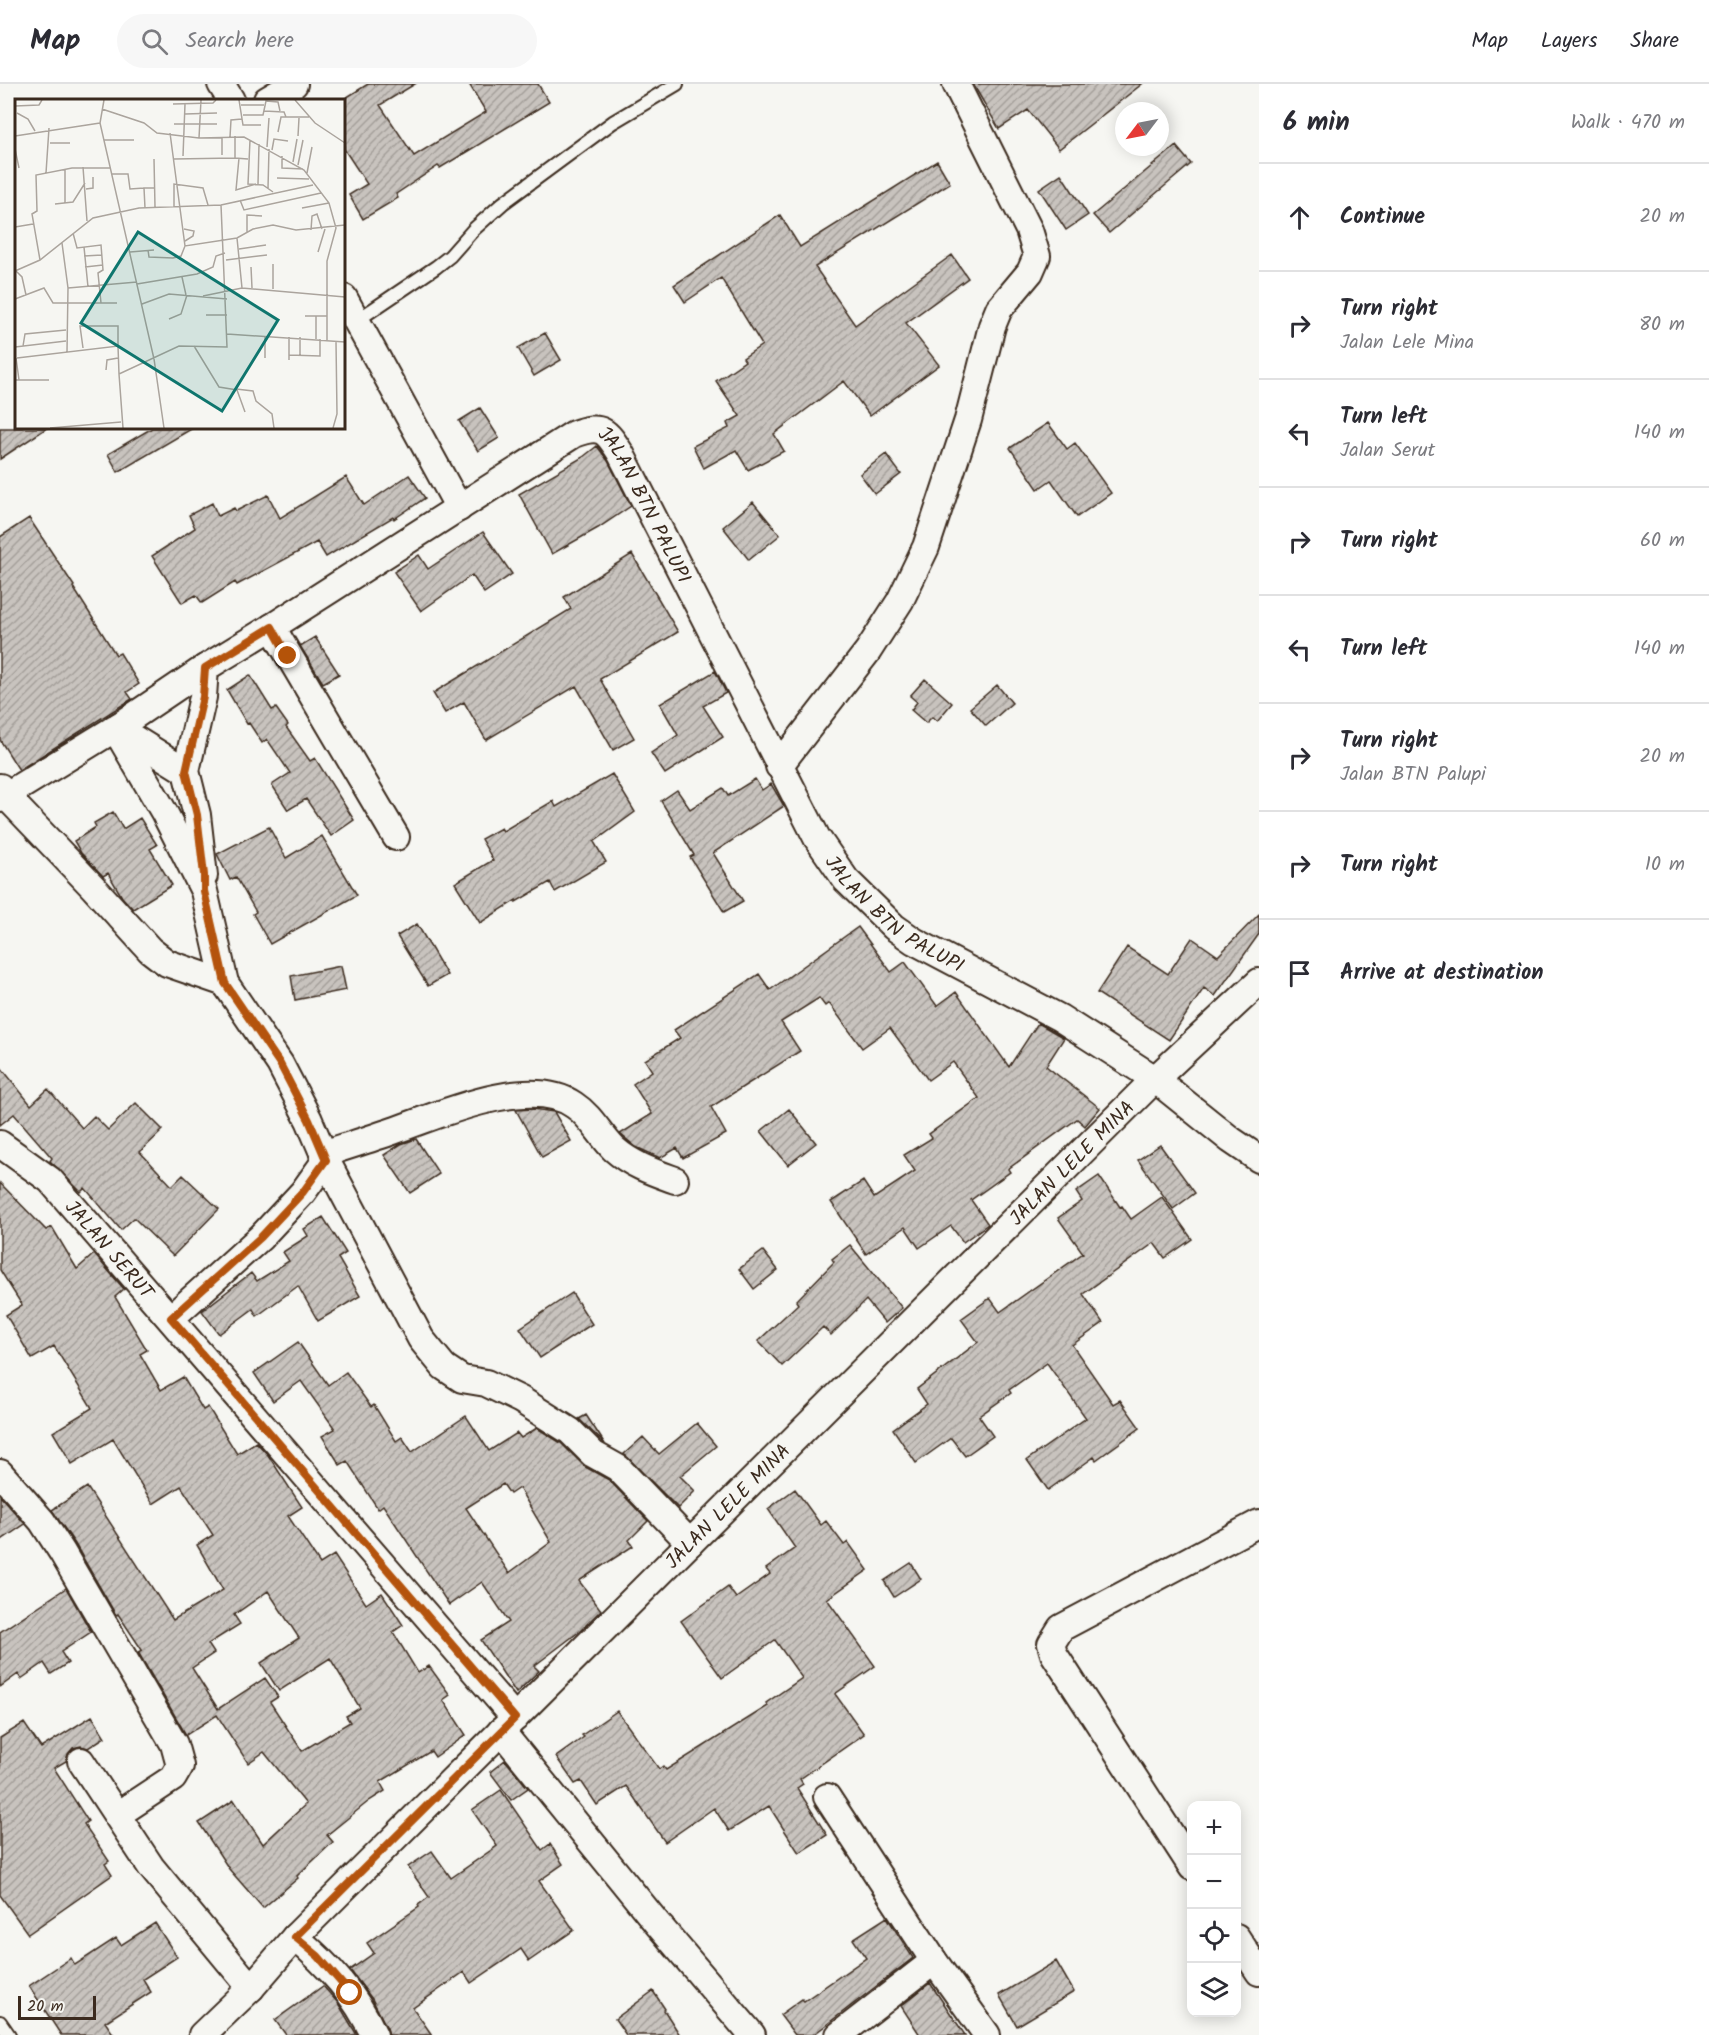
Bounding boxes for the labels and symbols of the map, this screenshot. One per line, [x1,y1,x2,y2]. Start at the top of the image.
inset map [15,99,345,429]
north arrow [1115,102,1169,156]
street label: JALAN BTN PALUPI [590,419,698,589]
route end [274,642,300,668]
street label: JALAN BTN PALUPI [816,849,969,983]
street label: JALAN LELE MINA [1002,1093,1143,1234]
street label: JALAN SERUT [56,1193,162,1309]
street label: JALAN LELE MINA [658,1437,799,1577]
route start [336,1979,362,2005]
scale bar [18,1993,96,2020]

